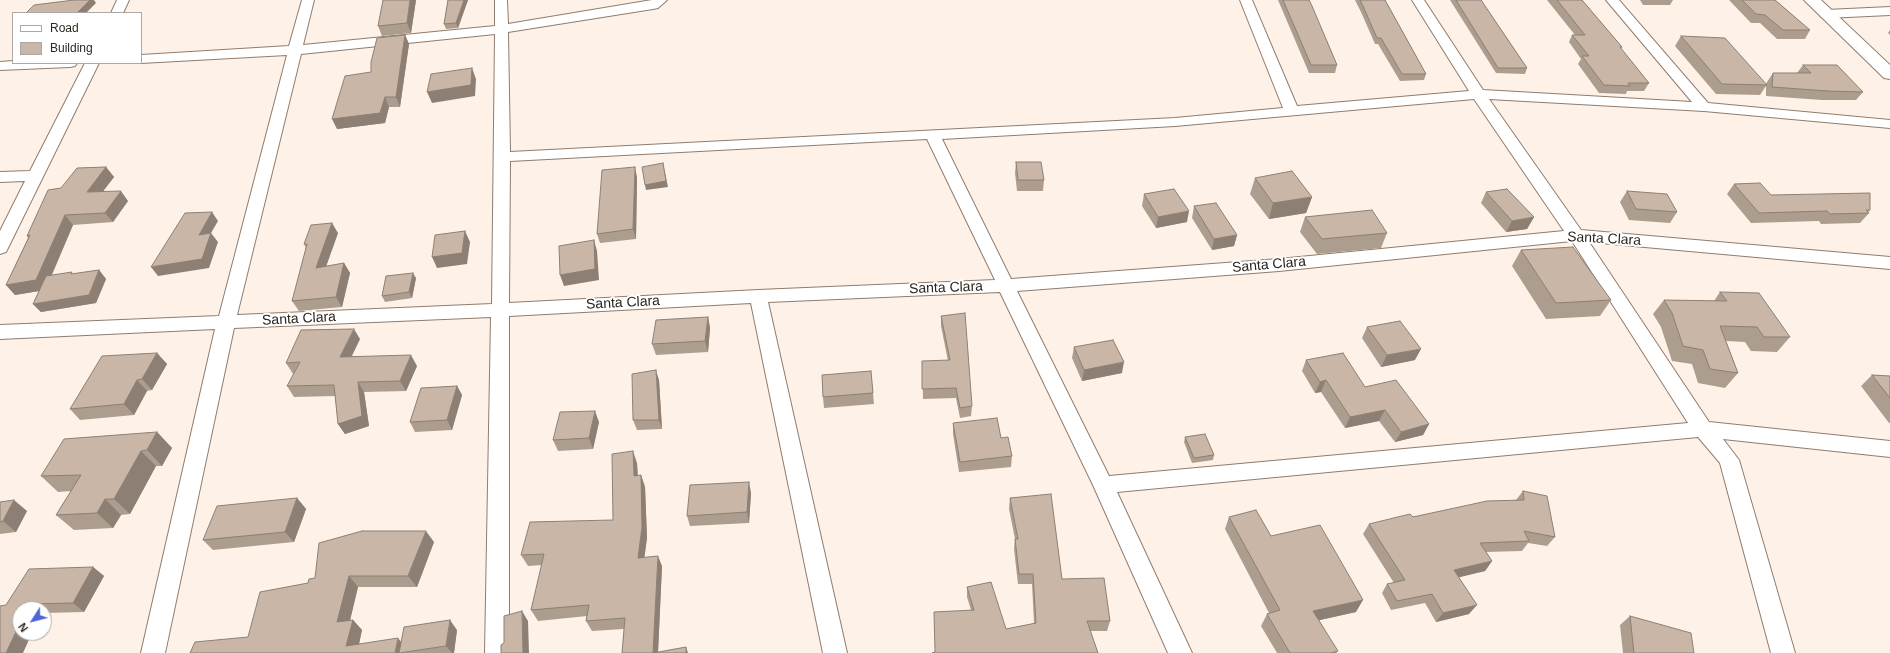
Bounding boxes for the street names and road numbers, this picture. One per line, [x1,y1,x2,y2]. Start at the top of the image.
street label: Santa Clara [1567,229,1641,249]
street label: Santa Clara [1231,253,1307,277]
street label: Santa Clara [909,278,983,298]
street label: Santa Clara [586,293,660,313]
street label: Santa Clara [262,309,336,329]

